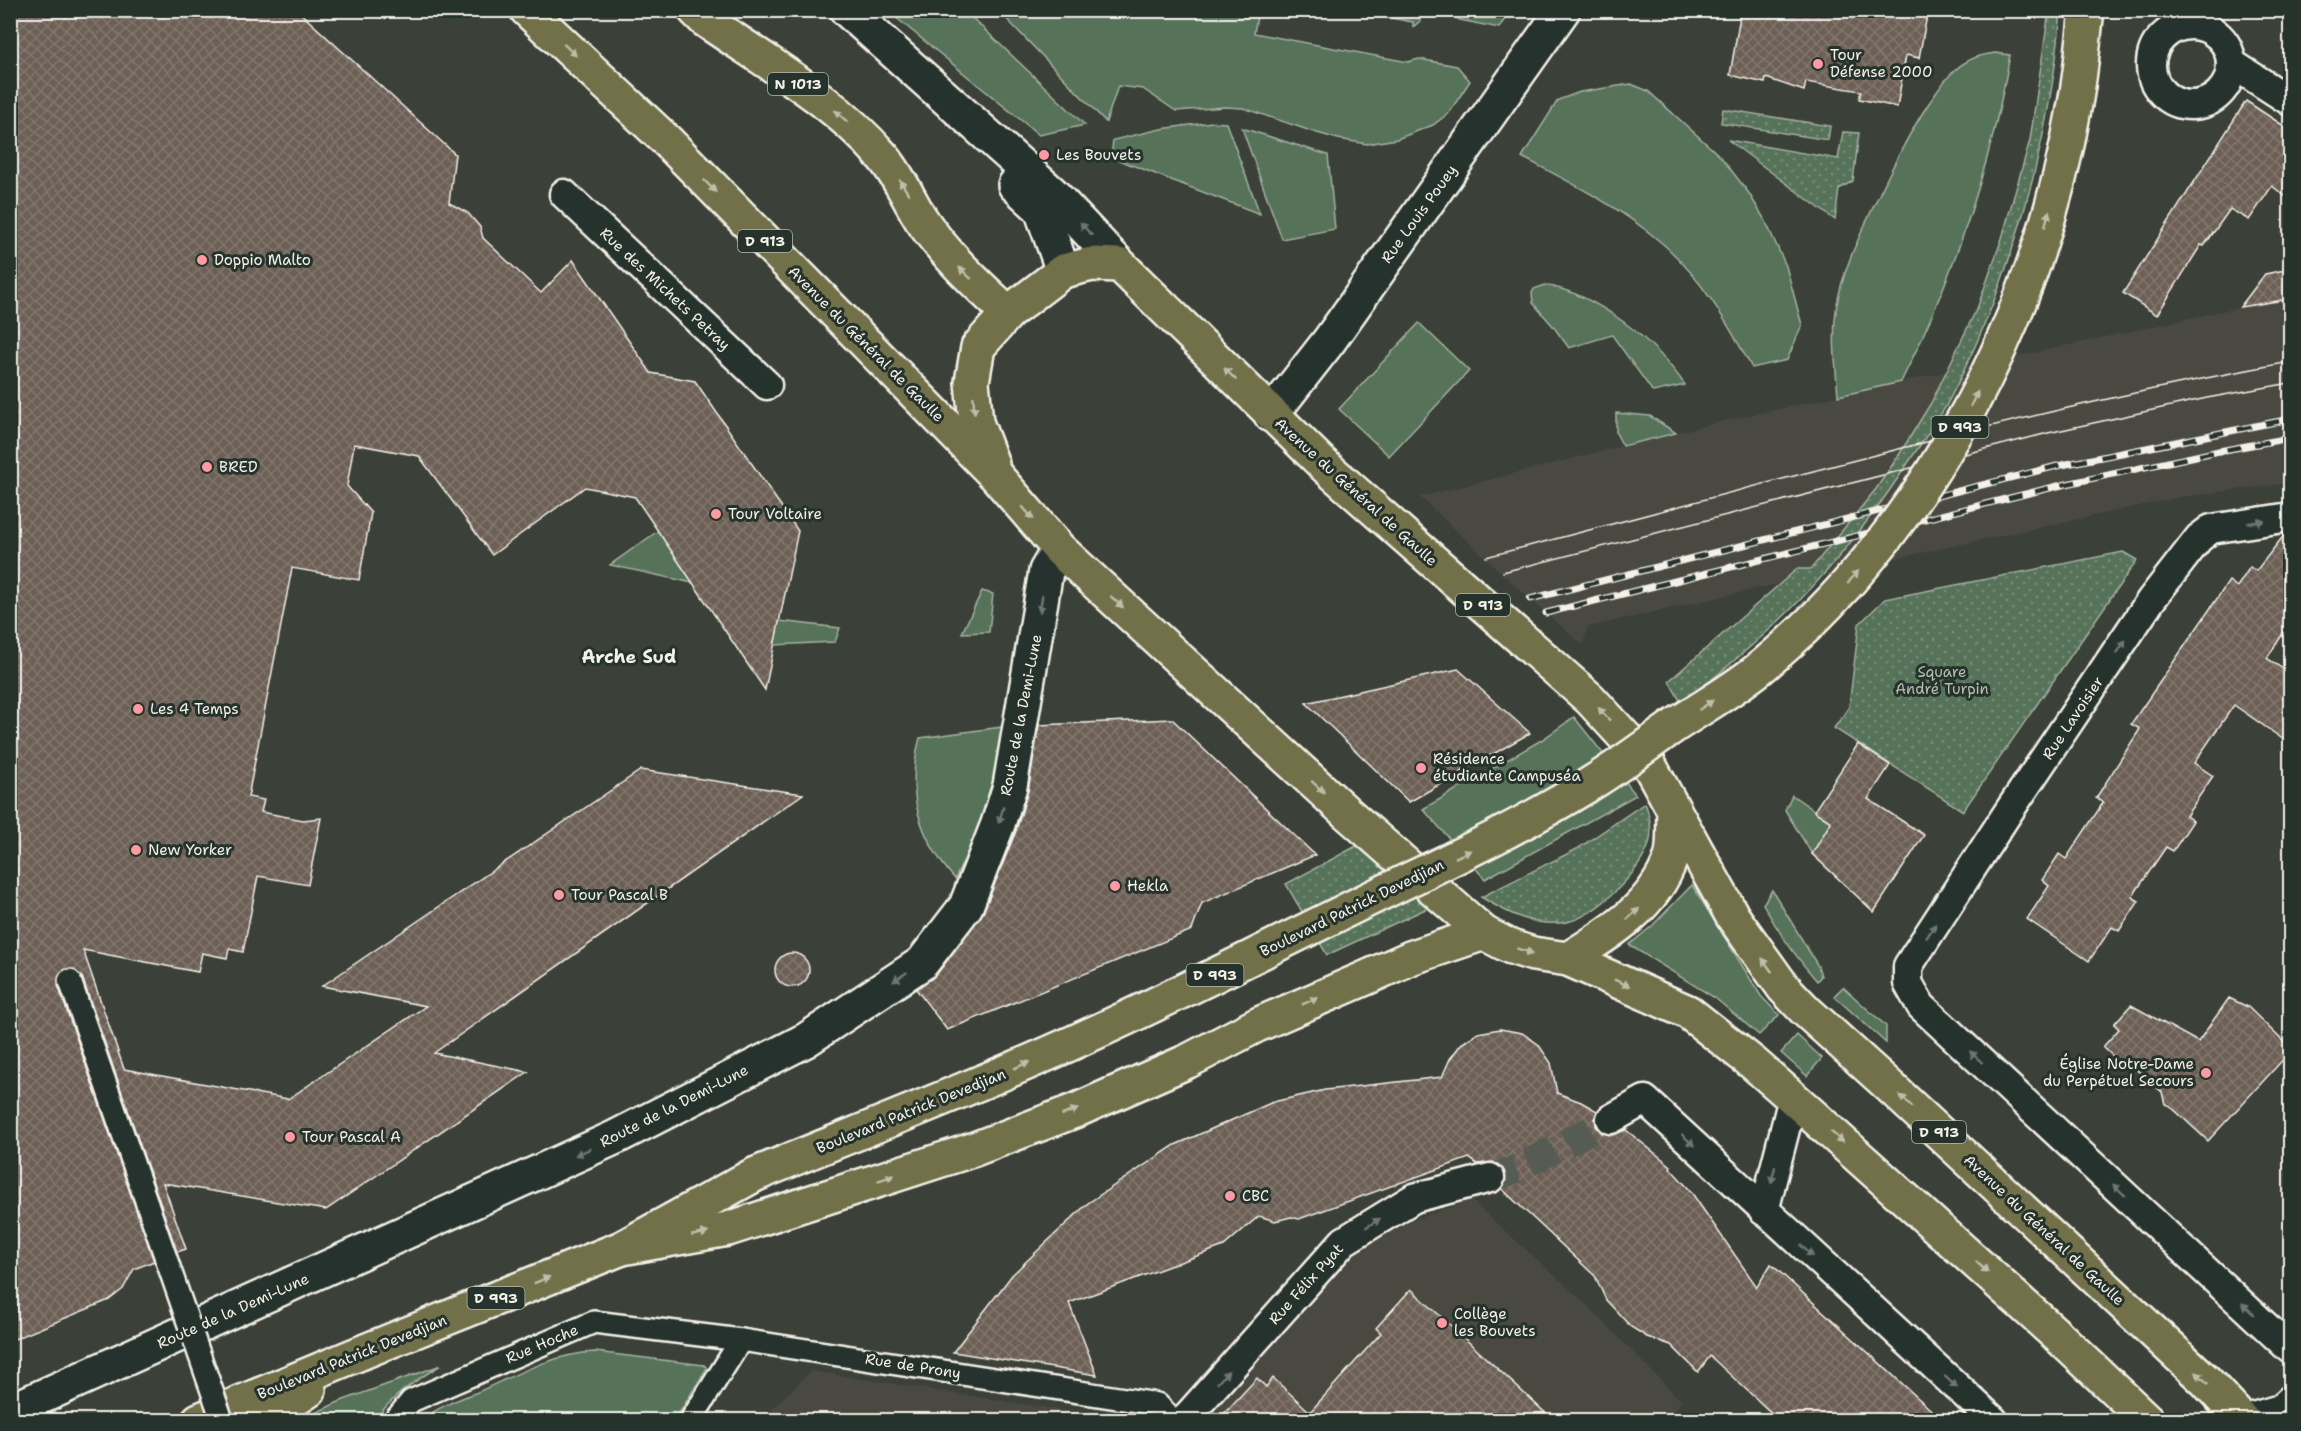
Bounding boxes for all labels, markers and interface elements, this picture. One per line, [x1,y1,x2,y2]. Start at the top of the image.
one-way arrow [562,43,576,57]
place label: Tour Défense 2000 [1830,45,1932,82]
marker: Tour Défense 2000 [1811,57,1825,71]
road number: N 1013 [768,73,828,95]
one-way arrow [834,110,849,123]
place label: Les Bouvets [1056,145,1141,165]
marker: Les Bouvets [1037,148,1051,162]
street label: Rue Louis Pouey [1377,161,1461,267]
one-way arrow [703,178,717,192]
one-way arrow [898,179,909,195]
one-way arrow [2043,210,2052,228]
one-way arrow [1080,222,1093,237]
street label: Rue des Michets Petray [596,223,734,355]
road number: D 913 [738,230,792,252]
place label: Doppio Malto [214,250,311,270]
marker: Doppio Malto [195,253,209,267]
street label: Avenue du Général de Gaulle [784,262,948,426]
one-way arrow [958,266,973,280]
one-way arrow [1222,367,1237,381]
one-way arrow [1969,391,1978,408]
one-way arrow [969,395,979,414]
street label: Avenue du Général de Gaulle [1270,413,1442,571]
road number: D 993 [1932,416,1988,438]
place label: BRED [219,457,258,477]
marker: BRED [200,460,214,474]
place label: Tour Voltaire [728,504,822,524]
one-way arrow [1021,505,1034,520]
marker: Tour Voltaire [709,507,723,521]
one-way arrow [2247,518,2266,527]
one-way arrow [1846,570,1858,585]
one-way arrow [1037,594,1046,613]
road number: D 913 [1456,594,1510,616]
one-way arrow [1110,595,1125,609]
street label: Route de la Demi-Lune [996,633,1046,797]
one-way arrow [2115,638,2126,655]
district label: Arche Sud [582,645,676,669]
park label: Square André Turpin [1895,662,1989,699]
street label: Rue Lavoisier [2038,673,2108,763]
place label: Les 4 Temps [150,699,239,719]
one-way arrow [1698,700,1714,711]
marker: Les 4 Temps [131,702,145,716]
one-way arrow [1597,707,1611,722]
place label: Résidence étudiante Campuséa [1433,749,1581,786]
marker: Résidence étudiante Campuséa [1414,761,1428,775]
one-way arrow [1311,780,1326,794]
one-way arrow [996,806,1005,824]
place label: New Yorker [148,840,232,860]
marker: New Yorker [129,843,143,857]
one-way arrow [1455,849,1472,858]
street label: Boulevard Patrick Devedjian [1257,855,1447,961]
place label: Hekla [1127,876,1169,896]
marker: Hekla [1108,879,1122,893]
place label: Tour Pascal B [571,885,668,905]
marker: Tour Pascal B [552,888,566,902]
one-way arrow [1625,908,1640,921]
one-way arrow [1925,923,1936,939]
one-way arrow [1516,947,1534,956]
one-way arrow [1762,957,1774,972]
road number: D 993 [1186,964,1244,986]
one-way arrow [892,972,908,983]
one-way arrow [1613,978,1631,988]
one-way arrow [1302,996,1320,1006]
one-way arrow [1969,1050,1984,1064]
place label: Église Notre-Dame du Perpétuel Secours [2043,1053,2194,1091]
street label: Route de la Demi-Lune [596,1060,752,1152]
one-way arrow [1014,1060,1032,1070]
street label: Boulevard Patrick Devedjian [813,1064,1009,1158]
marker: Église Notre-Dame du Perpétuel Secours [2199,1066,2213,1080]
one-way arrow [1899,1095,1914,1108]
one-way arrow [1061,1107,1079,1117]
road number: D 913 [1912,1121,1966,1143]
place label: Tour Pascal A [302,1127,401,1147]
marker: Tour Pascal A [283,1130,297,1144]
one-way arrow [1829,1130,1844,1143]
one-way arrow [1680,1133,1695,1146]
one-way arrow [573,1147,591,1157]
street label: Avenue du Général de Gaulle [1959,1150,2129,1310]
one-way arrow [1768,1166,1778,1184]
one-way arrow [878,1173,896,1182]
one-way arrow [2112,1184,2127,1197]
place label: CBC [1242,1186,1269,1206]
marker: CBC [1223,1189,1237,1203]
one-way arrow [1365,1218,1381,1229]
one-way arrow [691,1229,710,1238]
street label: Rue Félix Pyat [1264,1239,1348,1329]
one-way arrow [1800,1243,1814,1257]
one-way arrow [1974,1260,1989,1273]
street label: Route de la Demi-Lune [154,1268,312,1354]
one-way arrow [533,1275,551,1285]
road number: D 993 [468,1287,524,1309]
one-way arrow [2240,1302,2255,1316]
place label: Collège les Bouvets [1454,1304,1536,1341]
street label: Boulevard Patrick Devedjian [254,1310,450,1404]
marker: Collège les Bouvets [1435,1316,1449,1330]
street label: Rue Hoche [503,1320,581,1368]
street label: Rue de Prony [864,1349,962,1383]
one-way arrow [1216,1370,1229,1385]
one-way arrow [2195,1371,2209,1385]
one-way arrow [1943,1375,1958,1388]

